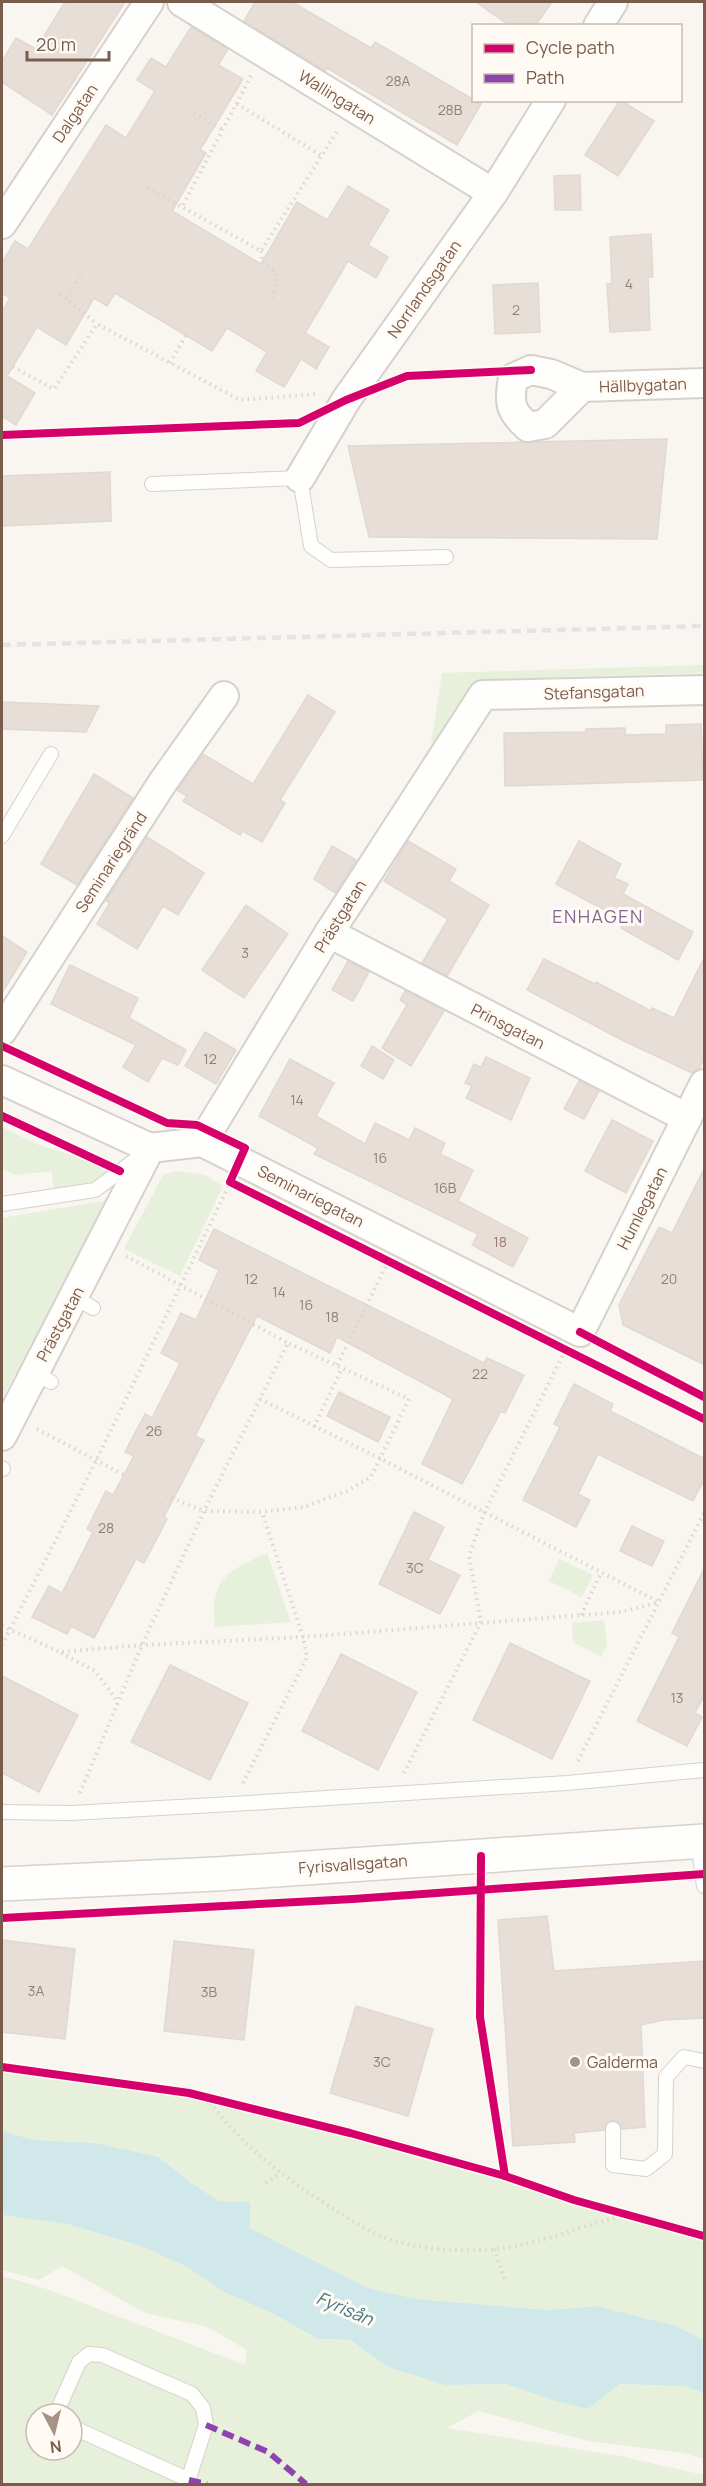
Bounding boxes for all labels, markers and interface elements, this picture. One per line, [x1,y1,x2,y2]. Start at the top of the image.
scale bar [27,24,110,62]
legend [472,24,682,102]
text: 20 m [36,32,76,56]
text: Cycle path [526,35,615,59]
street label: Wallingatan [294,65,380,129]
text: Path [526,65,564,89]
house number: 28A [386,71,411,90]
street label: Dalgatan [47,79,103,147]
house number: 28B [438,100,463,119]
street label: Norrlandsgatan [382,236,466,342]
house number: 4 [625,274,633,293]
house number: 2 [512,300,520,319]
street label: Hällbygatan [599,372,687,398]
street label: Stefansgatan [543,679,645,705]
street label: Seminariegränd [70,807,152,917]
street label: Prästgatan [309,875,371,957]
district label: ENHAGEN [552,904,644,928]
house number: 3 [241,943,249,962]
street label: Prinsgatan [467,998,549,1054]
house number: 12 [203,1049,217,1068]
house number: 14 [290,1090,304,1109]
house number: 16 [373,1148,387,1167]
street label: Seminariegatan [254,1160,368,1232]
street label: Humlegatan [612,1163,672,1253]
house number: 16B [434,1178,457,1197]
house number: 18 [493,1232,507,1251]
house number: 12 [244,1269,258,1288]
house number: 20 [661,1269,677,1288]
house number: 14 [272,1282,286,1301]
street label: Prästgatan [31,1283,89,1365]
house number: 16 [299,1295,313,1314]
house number: 18 [325,1307,339,1326]
house number: 22 [472,1364,488,1383]
house number: 26 [146,1421,162,1440]
house number: 28 [98,1518,114,1537]
house number: 3C [406,1558,424,1577]
house number: 13 [670,1688,684,1707]
street label: Fyrisvallsgatan [298,1849,408,1879]
house number: 3A [28,1981,44,2000]
house number: 3B [201,1982,218,2001]
place label: Galderma [587,2051,658,2073]
house number: 3C [373,2052,391,2071]
marker: Galderma [568,2055,582,2069]
water label: Fyrisån [313,2285,378,2331]
north arrow [24,2402,84,2462]
text: N [49,2435,63,2459]

